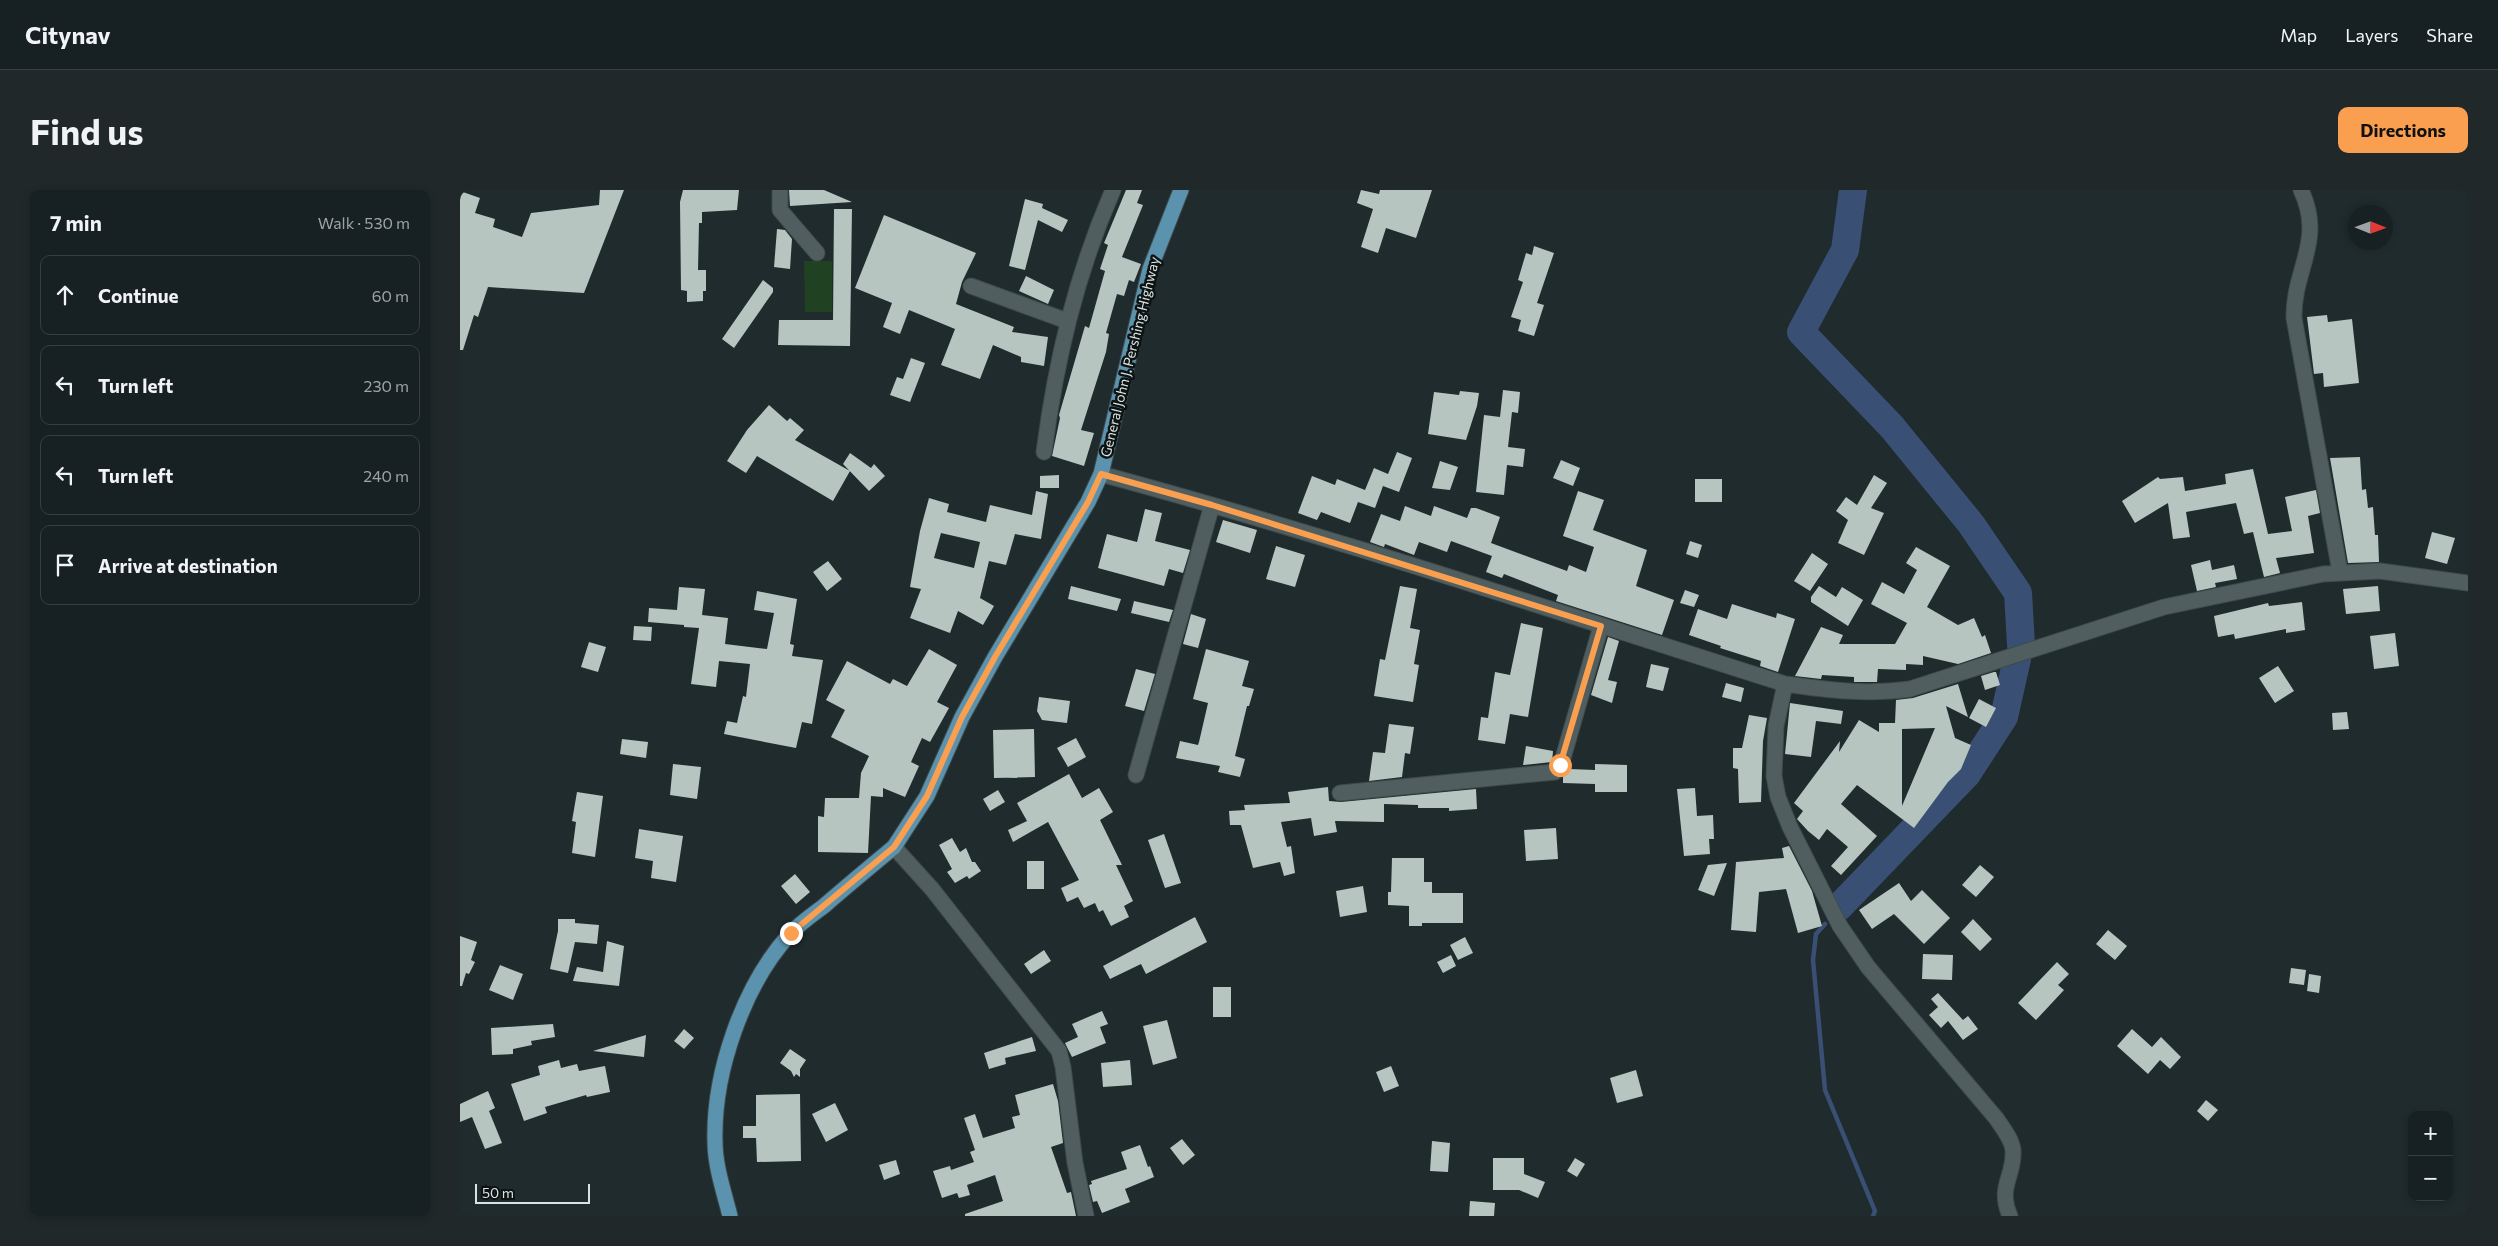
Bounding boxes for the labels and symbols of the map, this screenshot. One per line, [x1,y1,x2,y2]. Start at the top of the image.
north arrow [2348,205,2393,250]
street label: General John J. Pershing Highway [1096,255,1163,459]
route start [1549,754,1572,777]
route end [780,922,803,945]
scale bar [475,1181,590,1204]

